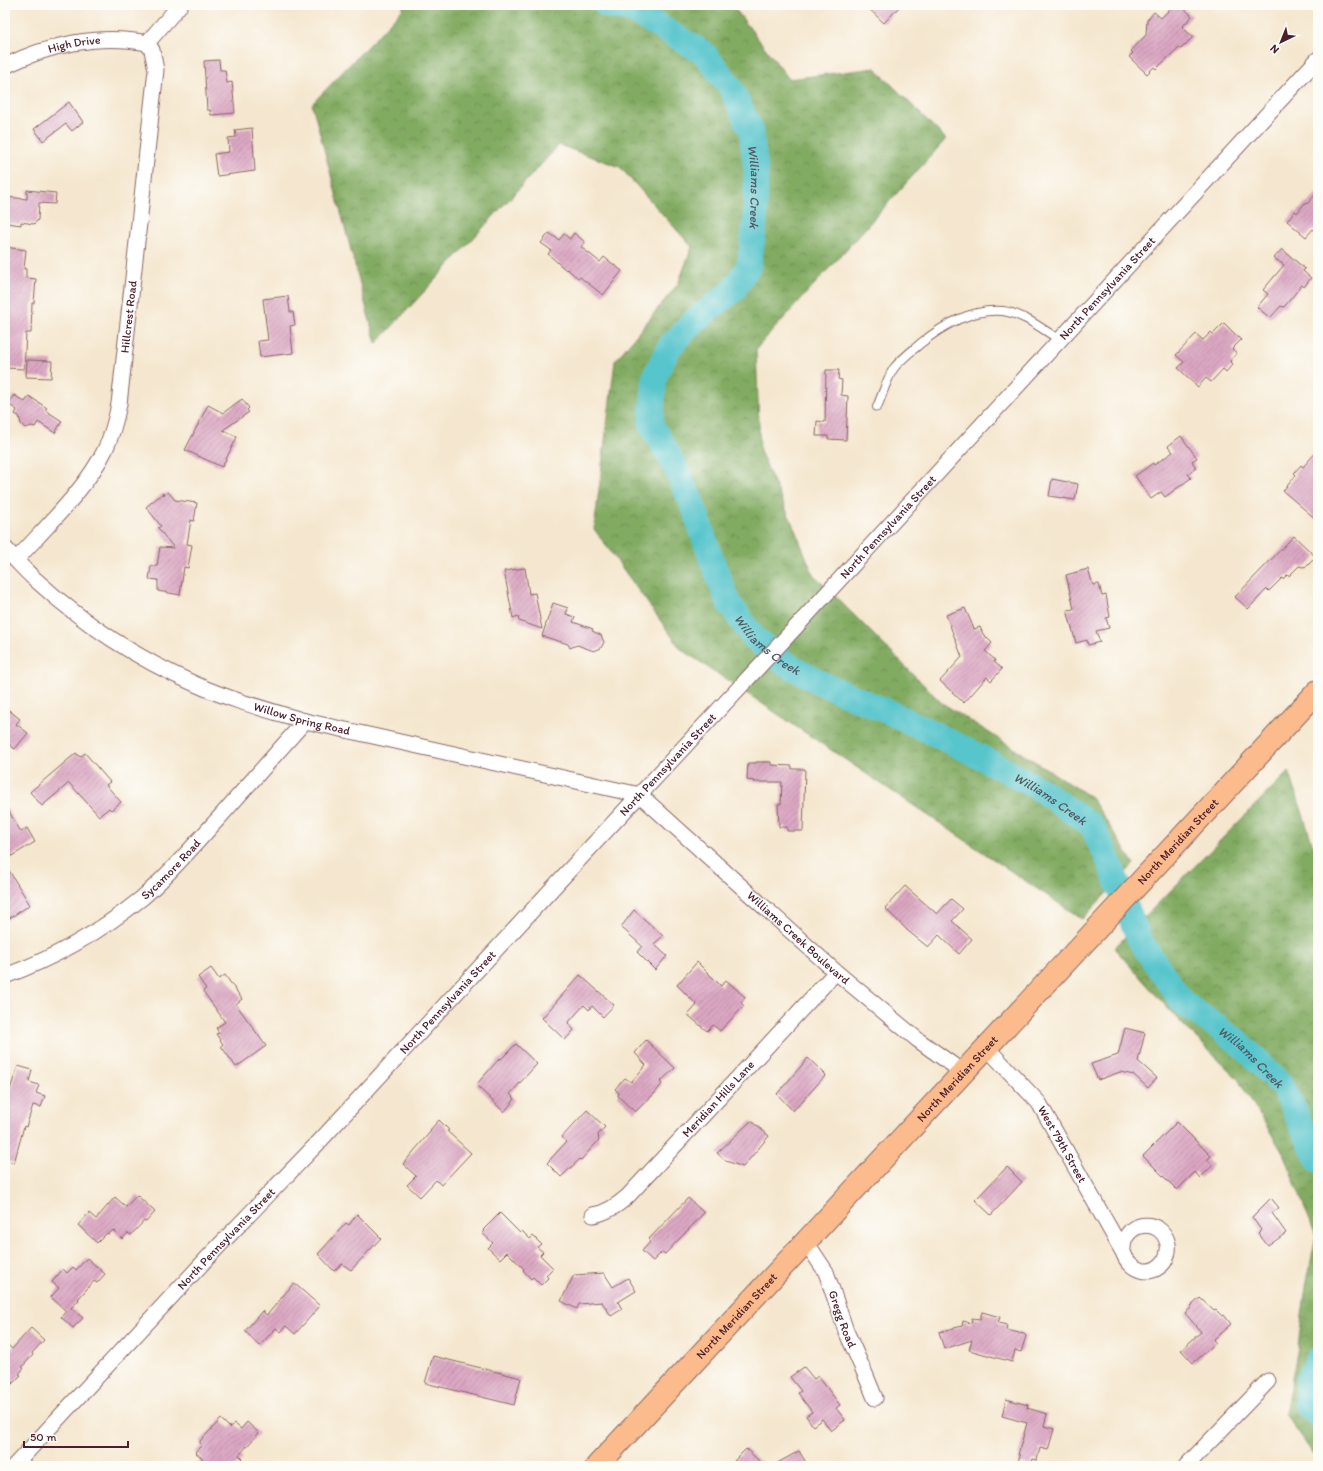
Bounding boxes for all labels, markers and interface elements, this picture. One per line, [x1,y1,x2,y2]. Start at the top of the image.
north arrow [1261,22,1301,62]
street label: High Drive [46,33,101,56]
text: N [1267,42,1282,56]
water label: Williams Creek [745,144,764,231]
street label: North Pennsylvania Street [1056,233,1159,343]
street label: Hillcrest Road [118,279,140,354]
street label: North Pennsylvania Street [837,472,939,581]
water label: Williams Creek [732,611,804,678]
street label: Willow Spring Road [252,699,352,738]
street label: North Pennsylvania Street [617,710,719,819]
water label: Williams Creek [1012,769,1091,828]
street label: North Meridian Street [1135,795,1222,887]
street label: Sycamore Road [138,836,204,903]
street label: Williams Creek Boulevard [744,888,853,988]
street label: North Pennsylvania Street [397,947,499,1057]
water label: Williams Creek [1215,1023,1288,1092]
street label: North Meridian Street [914,1032,1001,1125]
street label: Meridian Hills Lane [679,1057,757,1140]
street label: West 79th Street [1035,1103,1090,1186]
street label: North Pennsylvania Street [175,1185,278,1293]
street label: North Meridian Street [693,1270,780,1362]
street label: Gregg Road [826,1289,860,1350]
scale bar [24,1423,128,1449]
text: 50 m [30,1430,56,1444]

